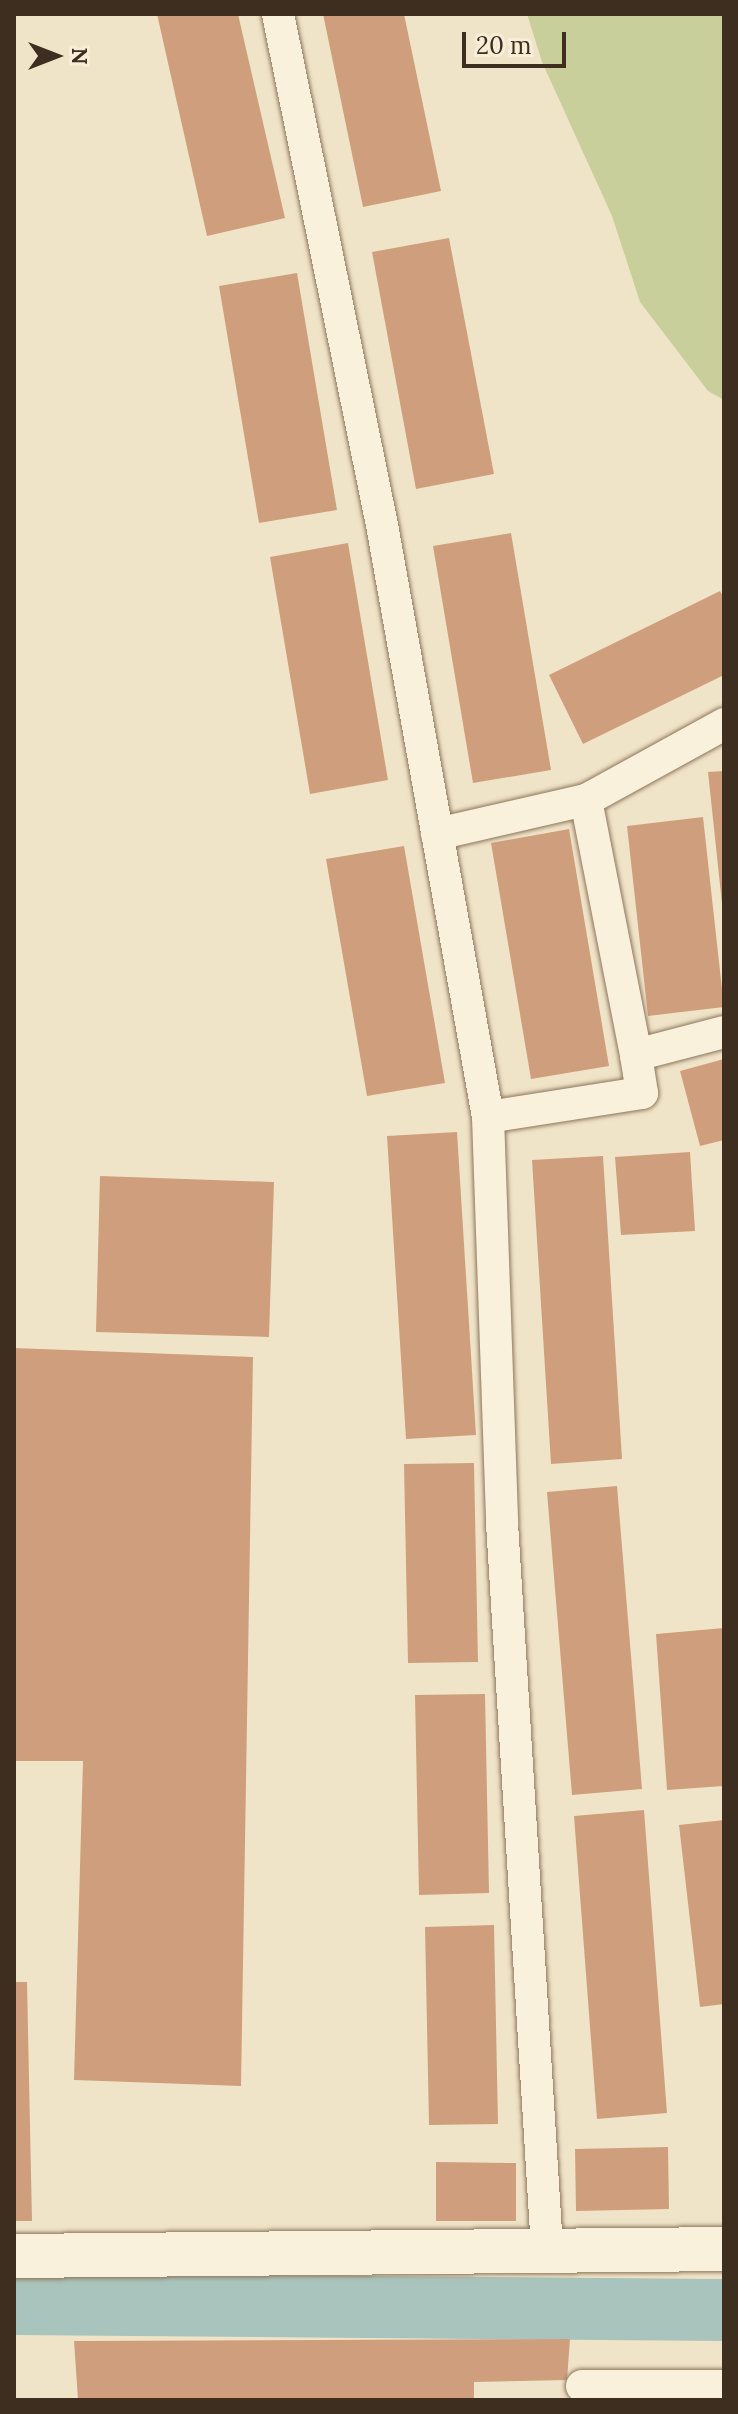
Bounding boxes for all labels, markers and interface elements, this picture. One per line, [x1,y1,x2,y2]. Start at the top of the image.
north arrow [16,16,96,96]
scale bar [466,16,570,66]
text: 20 m [476,30,532,61]
text: N [66,47,94,65]

